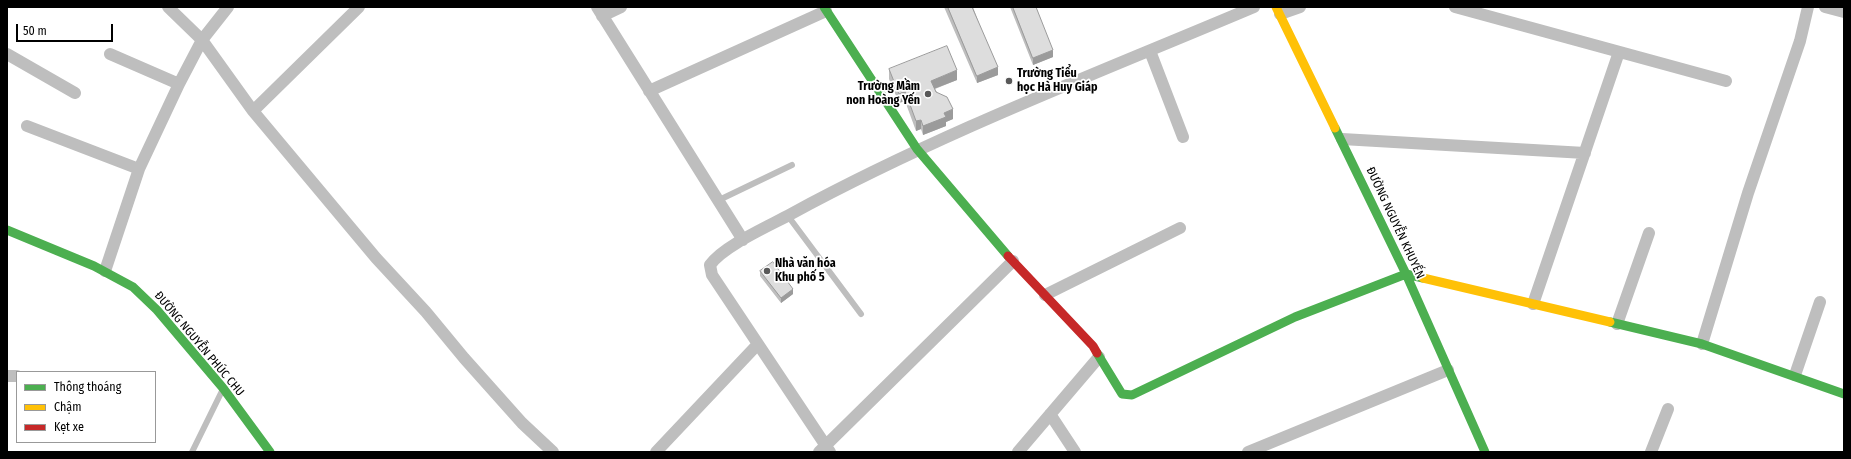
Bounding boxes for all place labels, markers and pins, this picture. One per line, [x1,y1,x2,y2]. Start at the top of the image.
place label: Trường Tiểu học Hà Huy Giáp [1017,67,1097,95]
marker: Trường Tiểu học Hà Huy Giáp [1004,76,1014,86]
place label: Trường Mầm non Hoàng Yến [846,80,920,108]
marker: Trường Mầm non Hoàng Yến [923,89,933,99]
place label: Nhà văn hóa Khu phố 5 [775,257,836,285]
marker: Nhà văn hóa Khu phố 5 [762,266,772,276]

